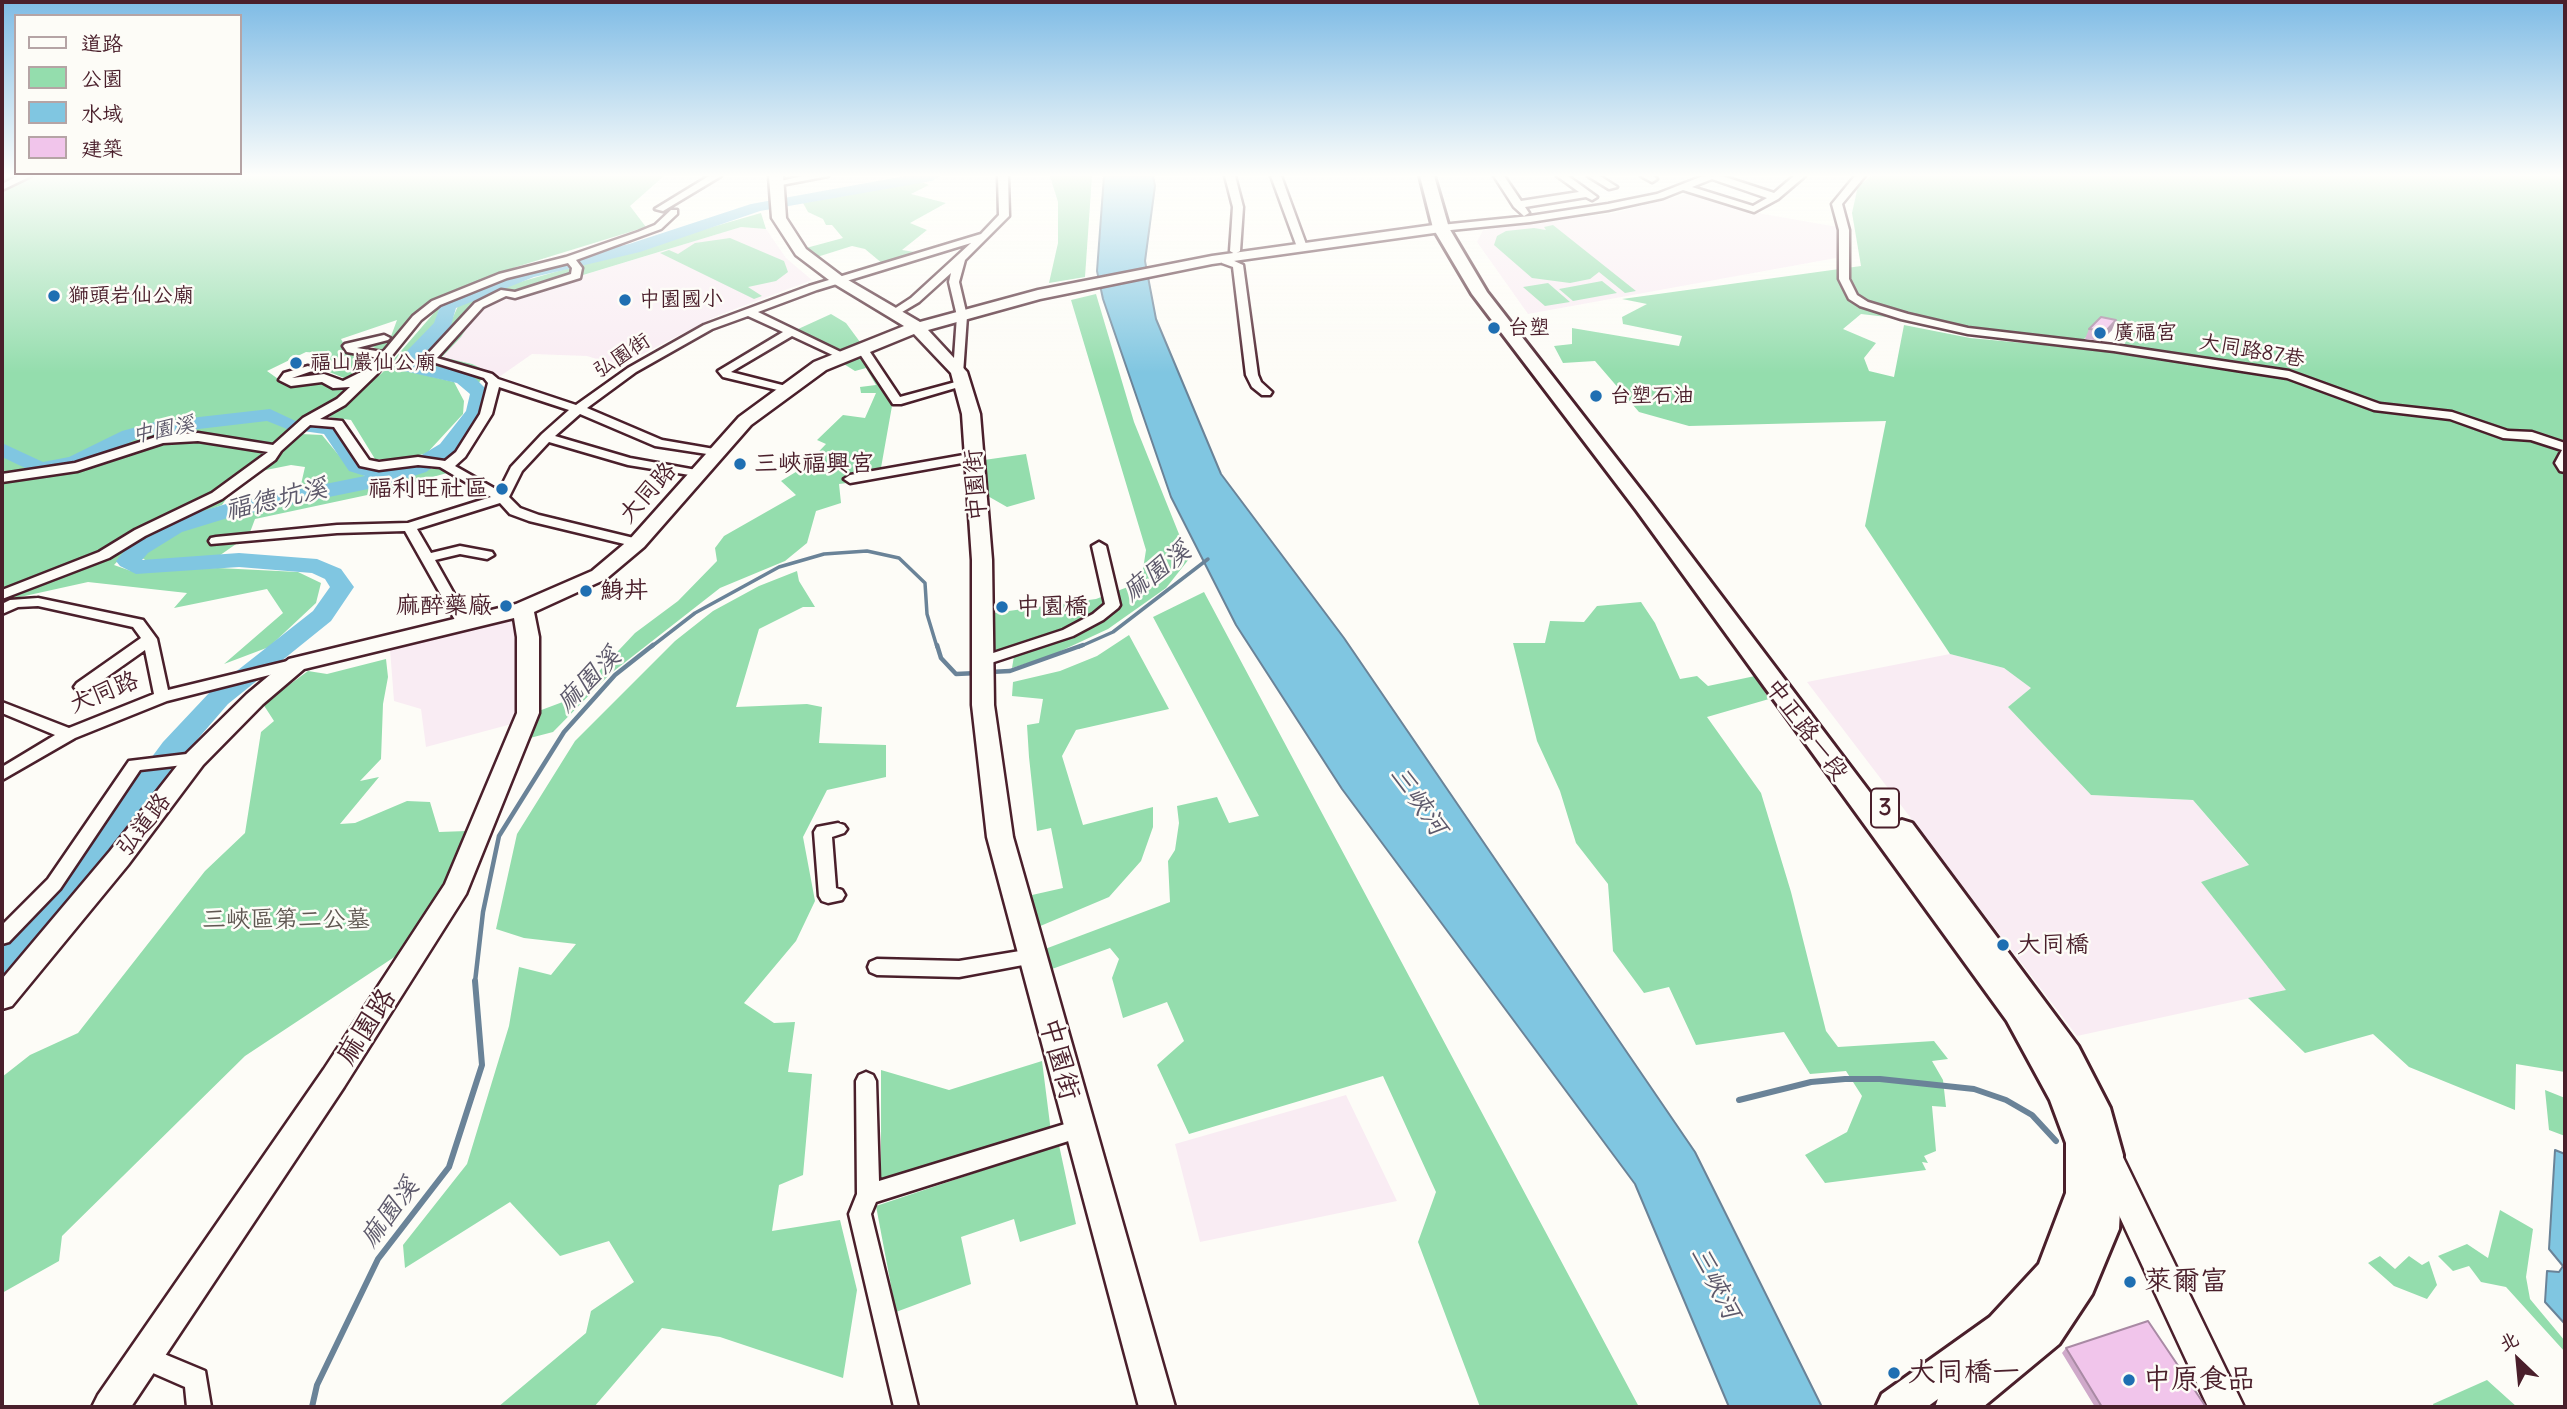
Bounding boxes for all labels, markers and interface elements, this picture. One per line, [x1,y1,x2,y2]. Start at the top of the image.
legend [14,14,242,175]
text: 道路 [81,30,123,57]
text: 公園 [81,65,123,92]
text: 水域 [81,100,123,127]
text: 建築 [81,135,123,162]
place label: 獅頭岩仙公廟 [68,283,194,309]
place label: 中園國小 [639,287,723,313]
marker: 獅頭岩仙公廟 [46,288,62,304]
marker: 中園國小 [617,292,633,308]
place label: 台塑 [1508,315,1550,341]
marker: 台塑 [1486,320,1502,336]
place label: 廣福宮 [2114,320,2177,346]
marker: 廣福宮 [2092,325,2108,341]
street label: 弘園街 [589,328,655,384]
street label: 大同路87巷 [2197,329,2307,373]
place label: 福山巖仙公廟 [310,350,436,376]
marker: 福山巖仙公廟 [288,355,304,371]
place label: 台塑石油 [1610,383,1694,409]
marker: 台塑石油 [1588,388,1604,404]
water label: 中園溪 [130,412,196,448]
street label: 中園街 [959,448,993,522]
place label: 三峽福興宮 [754,450,874,478]
marker: 三峽福興宮 [732,456,748,472]
street label: 大同路 [613,457,683,529]
water label: 福德坑溪 [222,473,330,527]
place label: 福利旺社區 [368,475,488,503]
marker: 福利旺社區 [494,481,510,497]
water label: 麻園溪 [1117,536,1197,608]
place label: 鯓丼 [600,577,648,605]
marker: 鯓丼 [578,583,594,599]
place label: 麻醉藥廠 [396,592,492,620]
place label: 中園橋 [1016,593,1088,621]
marker: 麻醉藥廠 [498,598,514,614]
marker: 中園橋 [994,599,1010,615]
water label: 麻園溪 [550,641,628,719]
street label: 大同路 [65,666,143,720]
street label: 中正路一段 [1758,673,1854,787]
water label: 三峽河 [1383,760,1453,842]
street label: 弘道路 [111,788,177,862]
road number: 3 [1871,788,1899,828]
park label: 三峽區第二公墓 [202,906,370,934]
place label: 大同橋 [2017,931,2089,959]
marker: 大同橋 [1995,937,2011,953]
street label: 麻園路 [330,983,404,1071]
street label: 中園街 [1032,1014,1086,1104]
water label: 麻園溪 [354,1172,426,1254]
water label: 三峽河 [1683,1241,1747,1325]
place label: 萊爾富 [2144,1265,2228,1299]
marker: 萊爾富 [2122,1274,2138,1290]
north arrow [2483,1325,2553,1395]
text: 北 [2495,1326,2523,1356]
place label: 大同橋一 [1908,1356,2020,1390]
place label: 中原食品 [2143,1363,2255,1397]
marker: 大同橋一 [1886,1365,1902,1381]
marker: 中原食品 [2121,1372,2137,1388]

